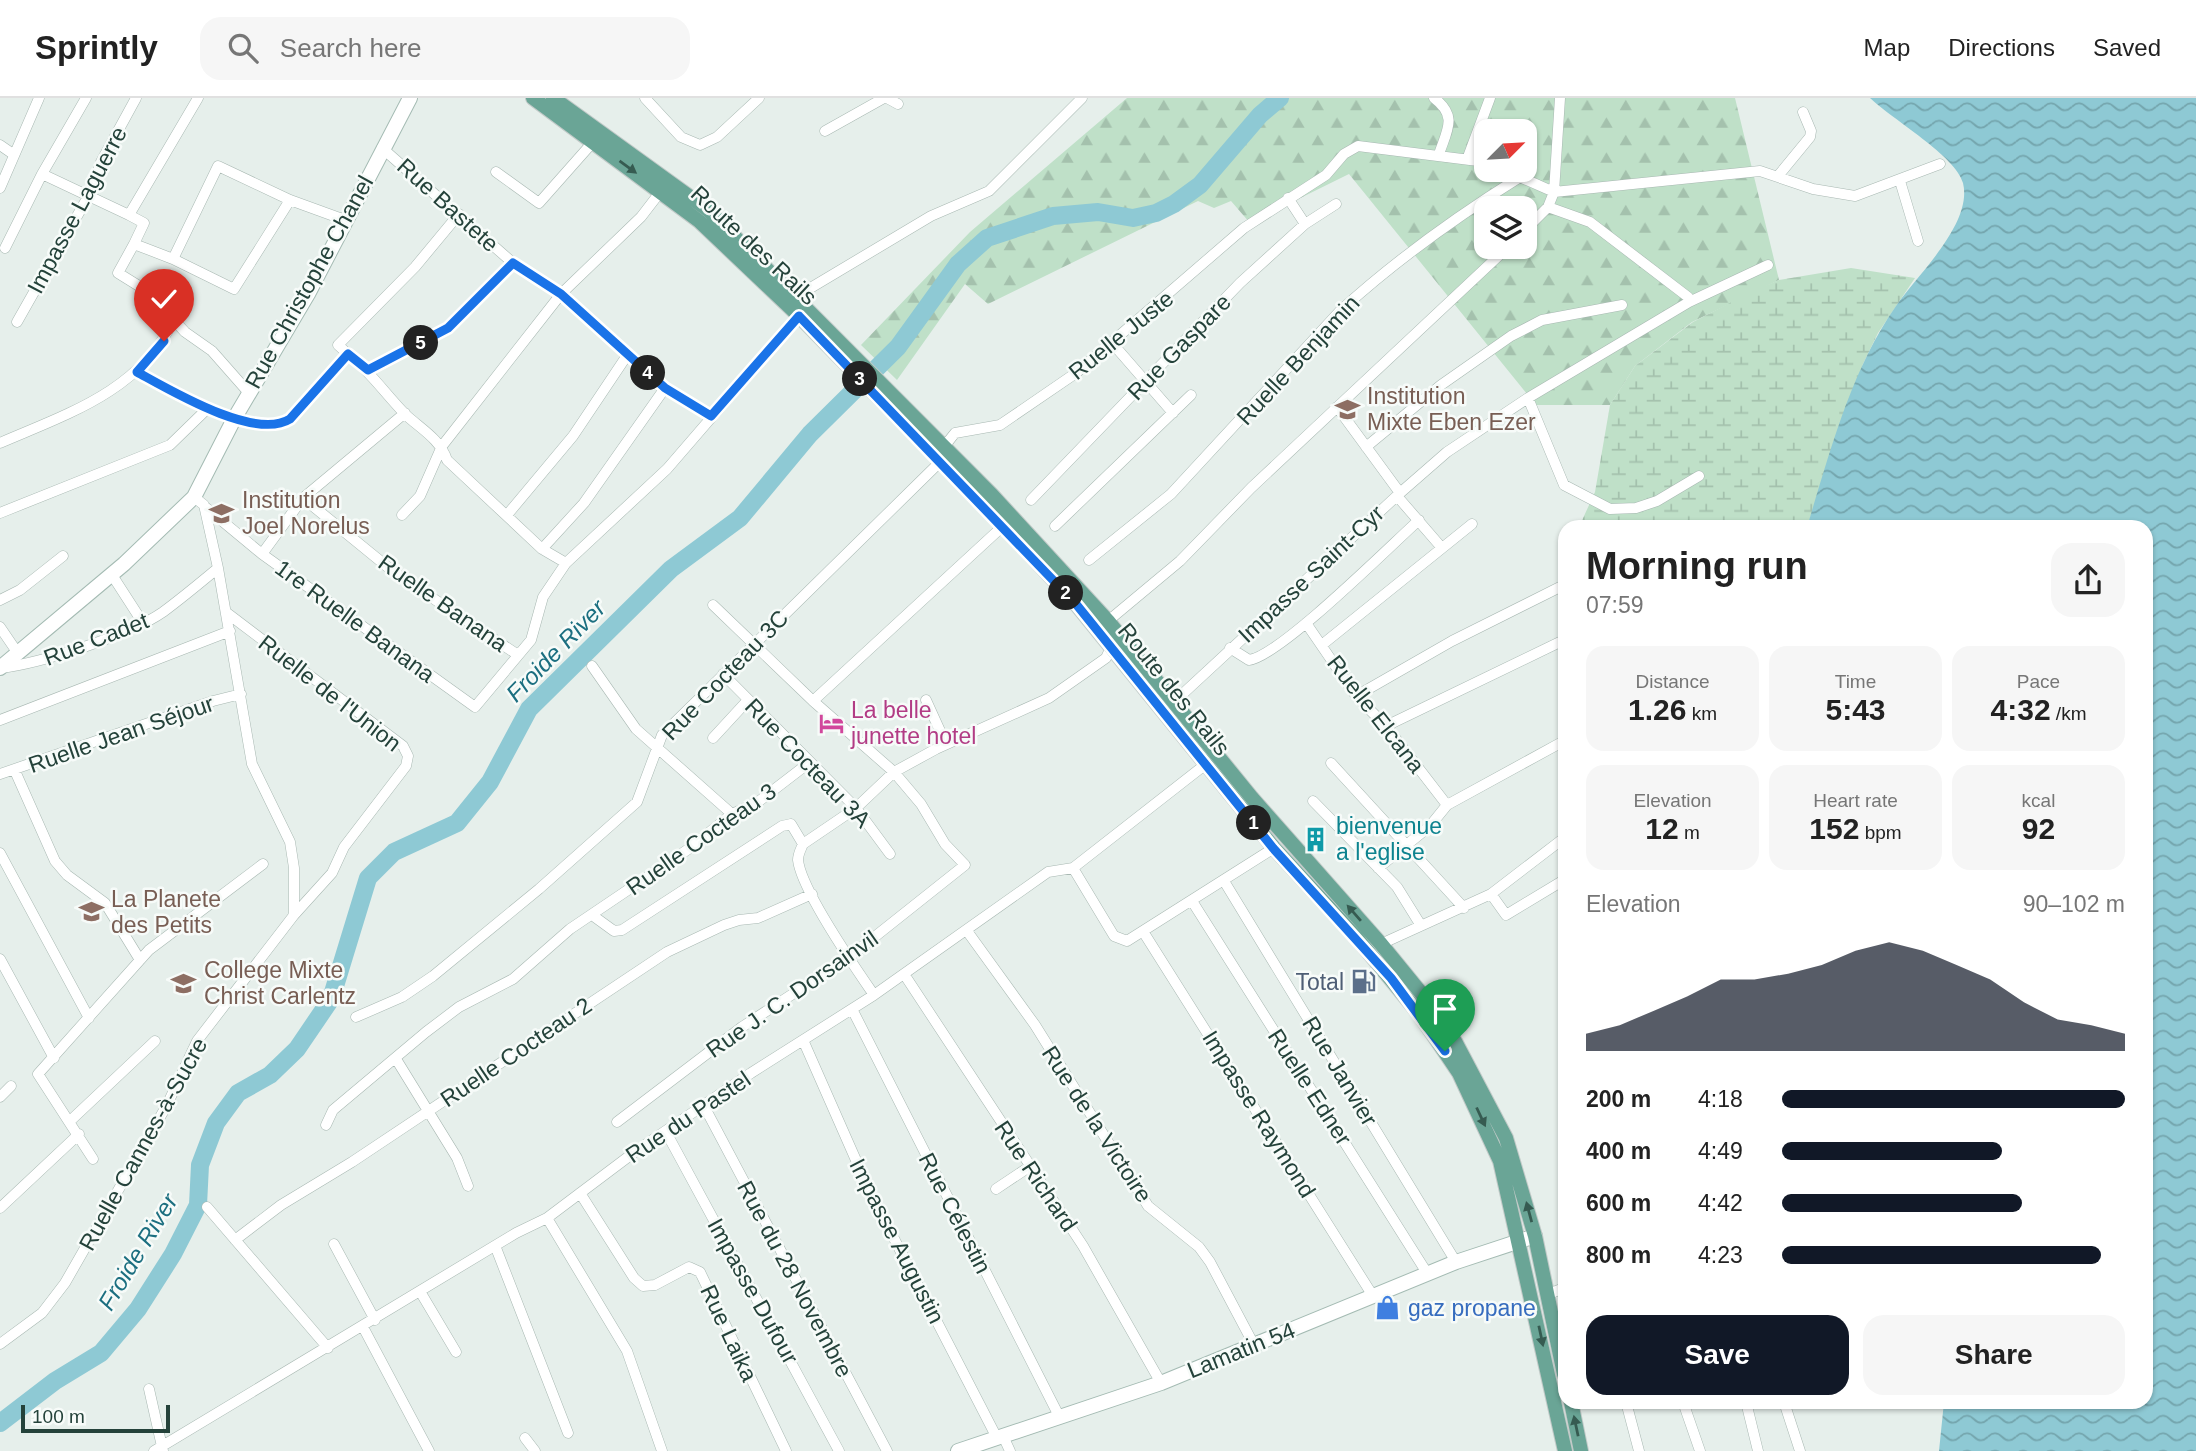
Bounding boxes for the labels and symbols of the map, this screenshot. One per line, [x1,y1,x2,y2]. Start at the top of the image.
north arrow [1474,119,1536,182]
street label: Impasse Laguerre [22,122,132,298]
street label: Rue Bastete [392,153,504,257]
one-way arrow [619,160,637,174]
street label: Rue Christophe Chanel [240,171,378,393]
street label: Route des Rails [686,180,822,310]
pin [134,269,194,341]
street label: Ruelle Juste [1064,285,1178,385]
street label: Rue Gaspare [1122,289,1236,405]
street label: Ruelle Benjamin [1231,290,1365,430]
pin: 5 [404,326,438,360]
pin: 4 [630,356,666,390]
pin: 3 [842,362,878,396]
place label: Institution Mixte Eben Ezer [1367,383,1536,435]
school or university icon: Institution Mixte Eben Ezer [1333,395,1361,423]
place label: Institution Joel Norelus [242,487,370,539]
school or university icon: Institution Joel Norelus [208,499,236,527]
street label: Impasse Saint-Cyr [1233,500,1389,648]
street label: Ruelle Banana [374,549,512,657]
street label: 1re Ruelle Banana [270,554,440,688]
pin: 2 [1048,575,1084,610]
water label: Froide River [501,594,611,707]
street label: Rue Cocteau 3C [657,605,793,745]
street label: Rue Cadet [40,607,153,671]
street label: Route des Rails [1113,618,1235,760]
street label: Ruelle de l'Union [254,629,406,757]
street label: Ruelle Elcana [1322,650,1430,778]
street label: Ruelle Jean Séjour [25,690,217,778]
street label: Rue Cocteau 3A [740,693,876,833]
place label: La belle junette hotel [850,697,976,749]
hotel icon: La belle junette hotel [817,709,845,737]
street label: Ruelle Cocteau 3 [621,778,781,900]
pin: 1 [1236,806,1272,840]
place label: bienvenue a l'eglise [1336,813,1442,865]
building icon: bienvenue a l'eglise [1302,825,1330,853]
place label: La Planete des Petits [111,886,221,938]
school or university icon: La Planete des Petits [77,898,105,926]
one-way arrow [1346,904,1362,922]
street label: Rue J. C. Dorsainvil [701,925,883,1063]
place label: College Mixte Christ Carlentz [204,957,356,1009]
fuel station icon: Total [1350,968,1378,996]
school or university icon: College Mixte Christ Carlentz [170,969,198,997]
place label: Total [1295,969,1344,995]
pin [1415,979,1475,1051]
street label: Ruelle Cocteau 2 [436,992,596,1112]
street label: Rue Janvier [1297,1012,1383,1131]
street label: Ruelle Edner [1263,1024,1357,1150]
street label: Impasse Raymond [1197,1026,1321,1202]
street label: Ruelle Cannes-à-Sucre [74,1033,212,1255]
street label: Rue de la Victoire [1037,1041,1157,1207]
street label: Rue du Pastel [621,1066,755,1168]
one-way arrow [1476,1107,1487,1127]
street label: Rue Richard [989,1116,1083,1236]
street label: Rue Célestin [914,1148,996,1278]
street label: Impasse Augustin [844,1154,950,1328]
street label: Rue du 28 Novembre [732,1176,858,1382]
water label: Froide River [92,1188,183,1315]
one-way arrow [1523,1201,1534,1223]
street label: Impasse Dufour [702,1214,804,1369]
street label: Rue Laika [695,1281,763,1386]
shop icon: gaz propane [1374,1294,1402,1322]
place label: gaz propane [1408,1295,1536,1321]
street label: Lamatin 54 [1183,1317,1299,1383]
one-way arrow [1535,1325,1546,1347]
scale bar [21,1402,170,1434]
one-way arrow [1570,1415,1581,1437]

